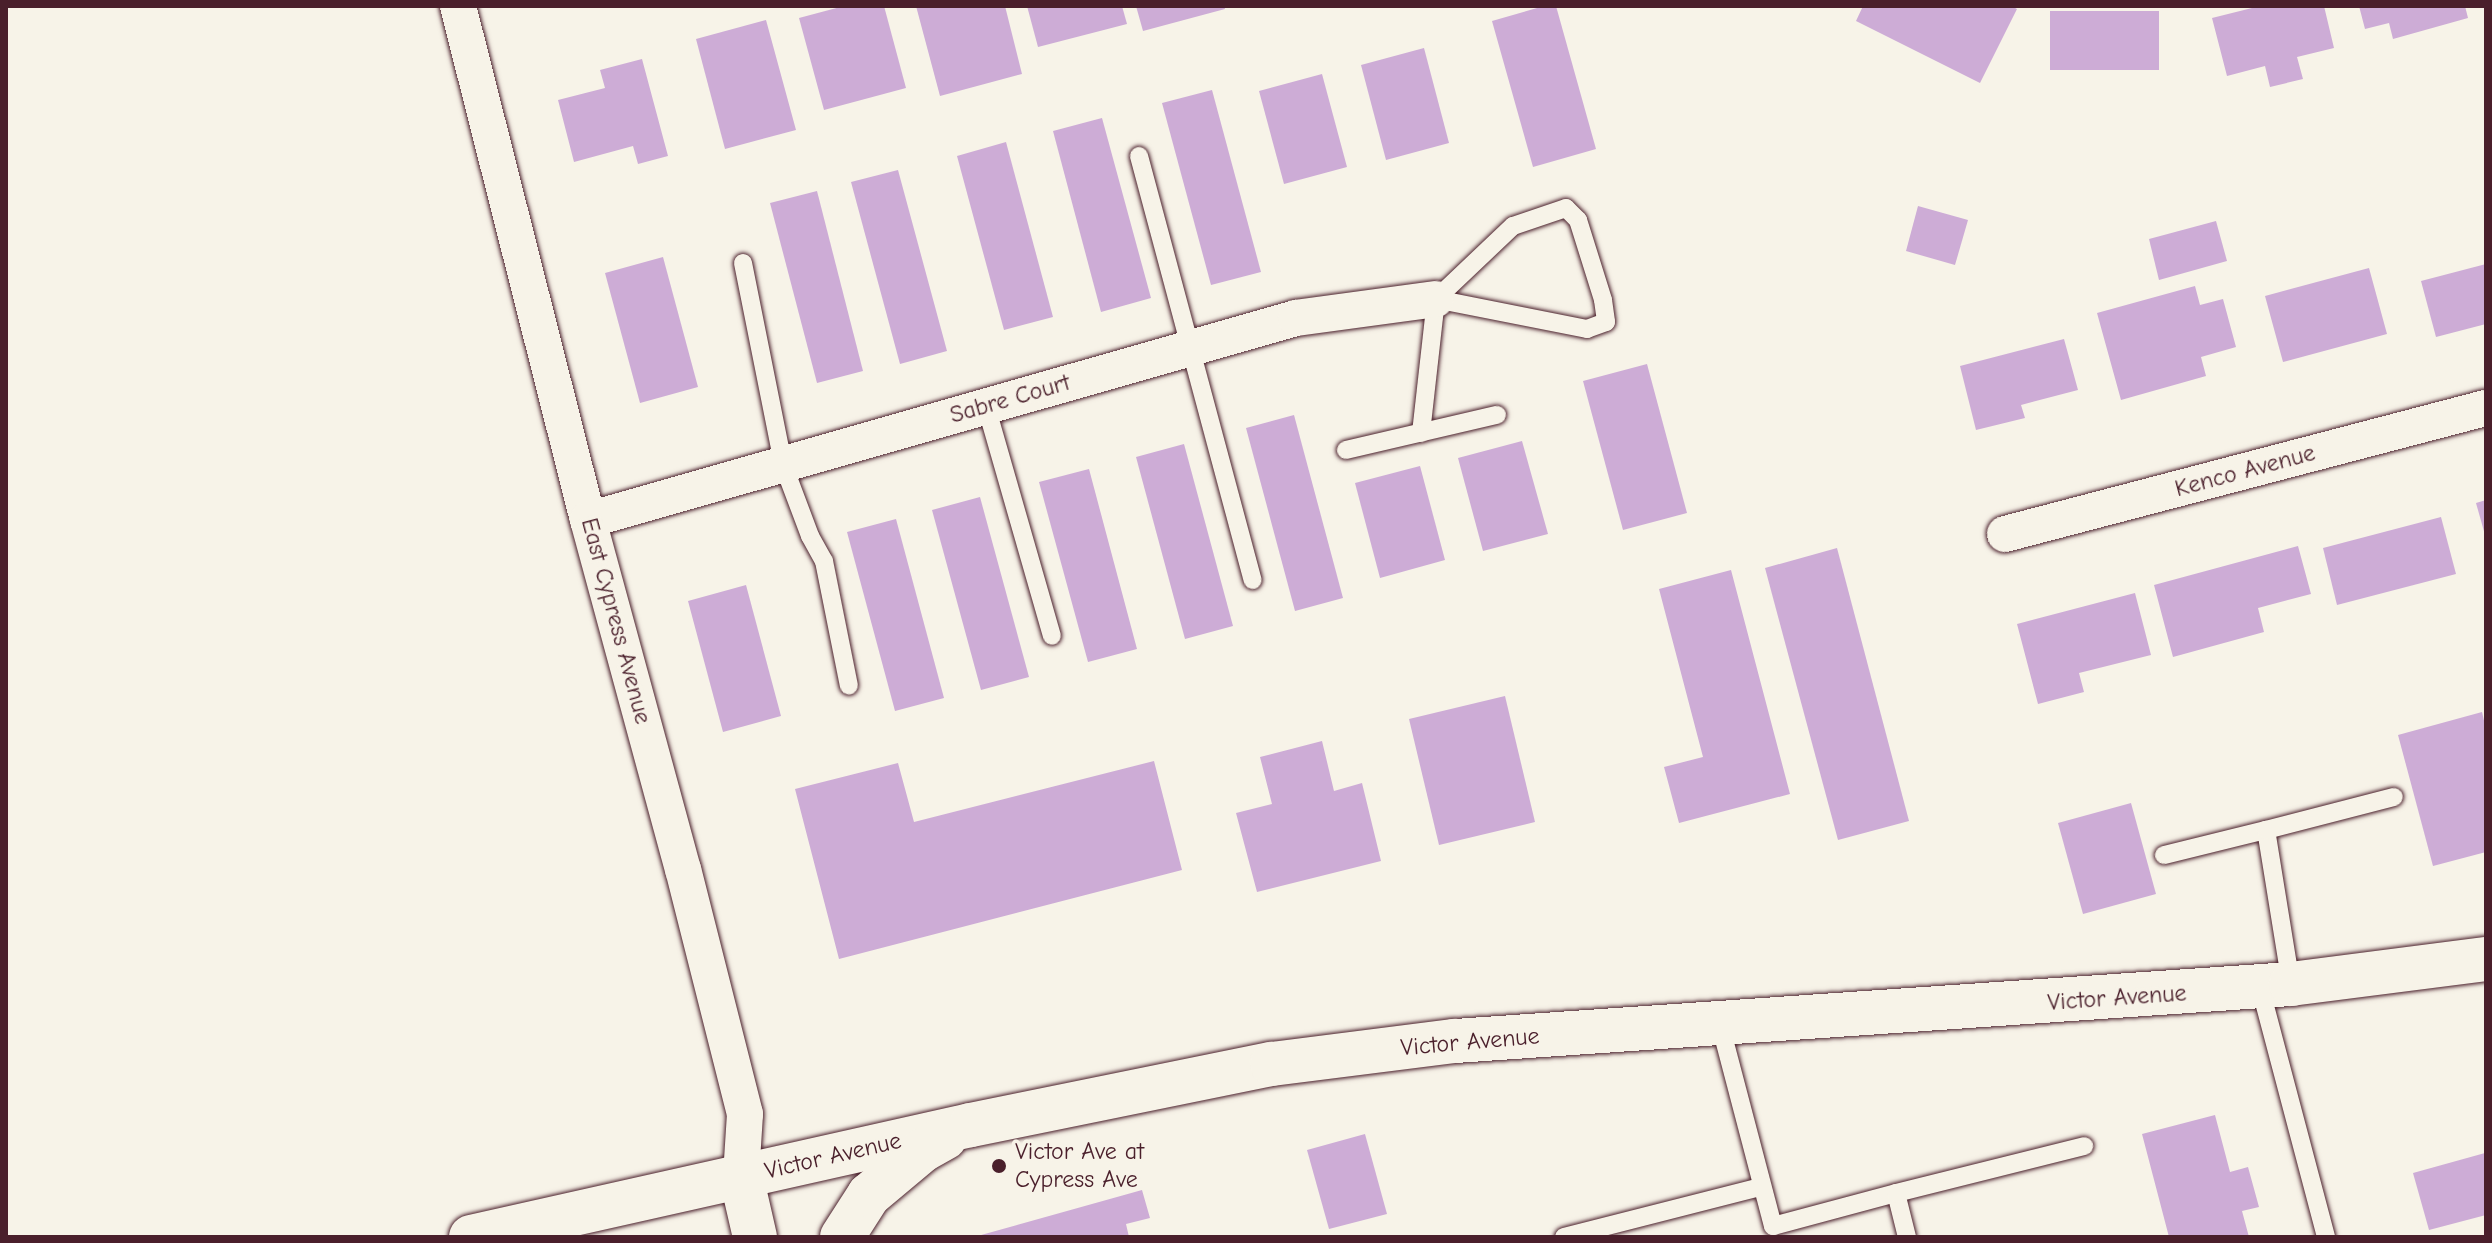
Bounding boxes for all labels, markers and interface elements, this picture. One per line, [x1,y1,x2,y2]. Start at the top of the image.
street label: Sabre Court [947,368,1073,430]
street label: Kenco Avenue [2172,438,2318,504]
street label: East Cypress Avenue [575,515,657,727]
street label: Victor Avenue [2046,979,2188,1017]
street label: Victor Avenue [1399,1022,1541,1062]
street label: Victor Avenue [762,1126,904,1186]
place label: Victor Ave at Cypress Ave [1015,1138,1144,1194]
marker: Victor Ave at Cypress Ave [990,1157,1008,1175]

